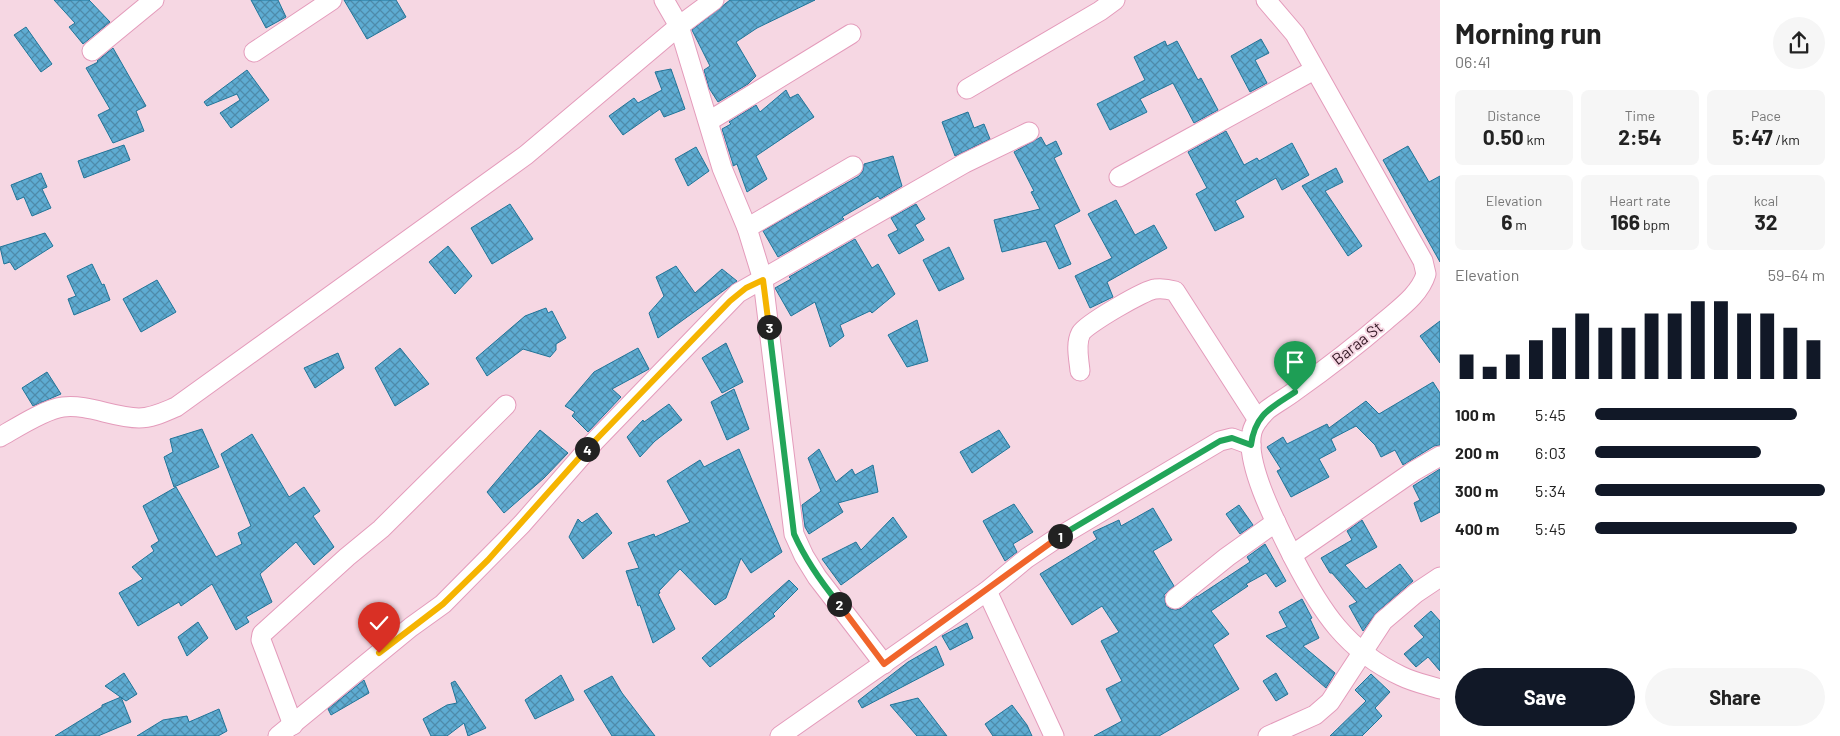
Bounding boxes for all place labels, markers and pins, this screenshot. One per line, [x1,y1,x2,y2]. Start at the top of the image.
pin: 3 [756,314,782,340]
pin [1274,341,1316,392]
pin: 4 [574,436,600,462]
pin: 1 [1048,524,1072,548]
pin: 2 [826,592,852,616]
pin [358,602,400,653]

